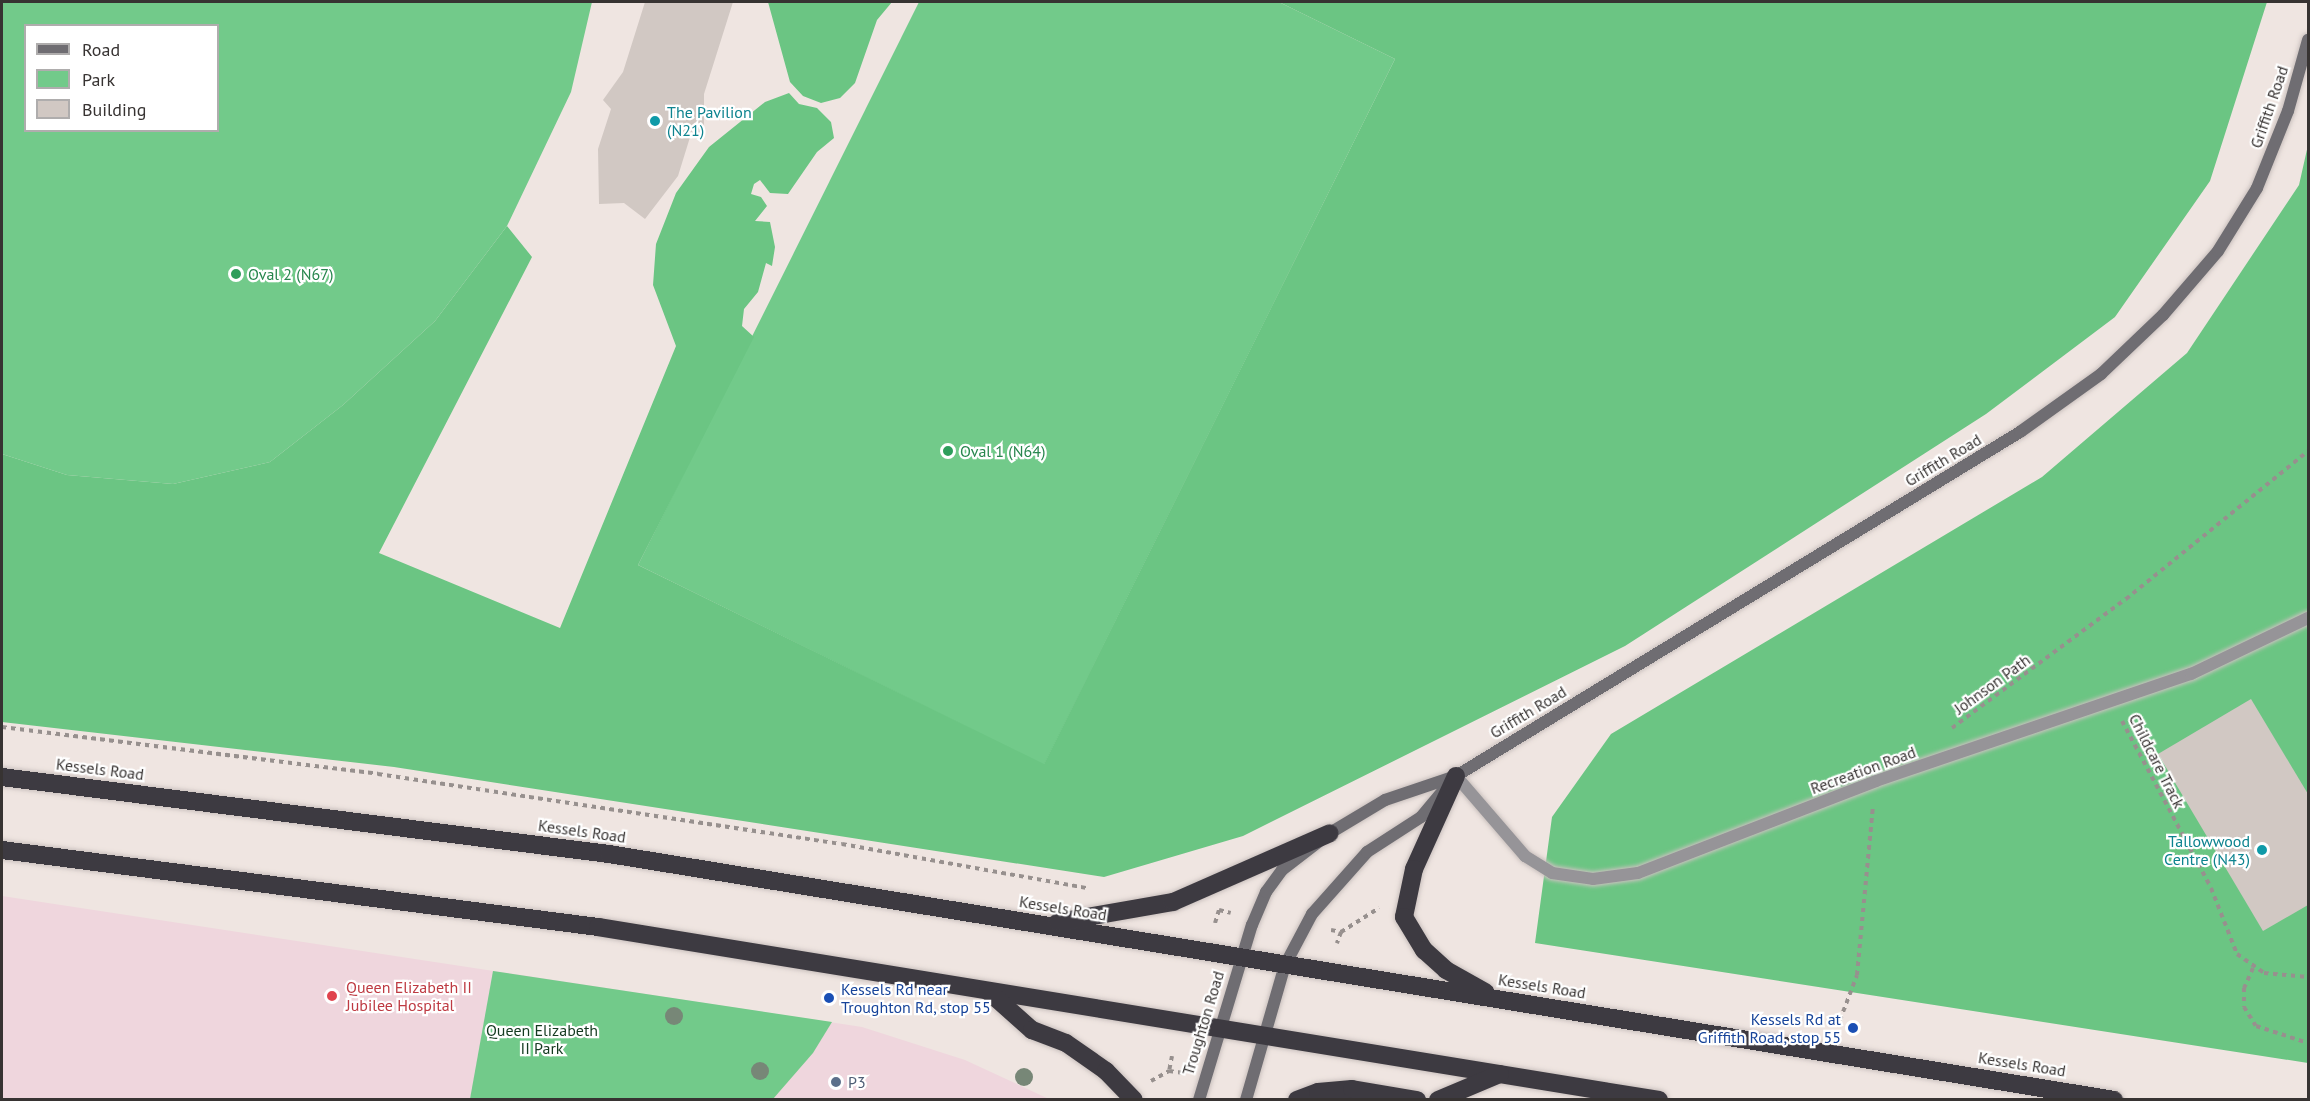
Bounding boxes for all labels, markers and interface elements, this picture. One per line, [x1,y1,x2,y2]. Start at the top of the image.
legend [24,24,219,132]
text: Road [82,38,120,61]
street label: Griffith Road [2246,63,2292,151]
text: Park [82,68,115,91]
text: Building [82,98,146,121]
place label: The Pavilion (N21) [667,102,752,140]
marker: The Pavilion (N21) [648,114,662,128]
place label: Oval 2 (N67) [248,264,333,284]
marker: Oval 2 (N67) [229,267,243,281]
street label: Griffith Road [1901,430,1985,490]
place label: Oval 1 (N64) [960,441,1045,461]
marker: Oval 1 (N64) [941,444,955,458]
street label: Johnson Path [1950,650,2034,718]
street label: Griffith Road [1486,682,1570,742]
street label: Childcare Track [2125,710,2189,812]
street label: Recreation Road [1808,742,1918,798]
street label: Kessels Road [55,754,145,784]
street label: Kessels Road [537,815,627,847]
place label: Tallowwood Centre (N43) [2164,831,2250,869]
marker: Tallowwood Centre (N43) [2255,843,2269,857]
street label: Kessels Road [1018,892,1108,924]
street label: Troughton Road [1178,969,1228,1077]
street label: Kessels Road [1497,970,1587,1002]
place label: Queen Elizabeth II Jubilee Hospital [346,977,472,1015]
place label: Kessels Rd near Troughton Rd, stop 55 [841,979,992,1017]
marker: Queen Elizabeth II Jubilee Hospital [323,987,341,1005]
marker: Kessels Rd near Troughton Rd, stop 55 [822,991,836,1005]
place label: Kessels Rd at Griffith Road, stop 55 [1697,1009,1841,1047]
park label: Queen Elizabeth II Park [486,1020,598,1058]
marker: Kessels Rd at Griffith Road, stop 55 [1846,1021,1860,1035]
street label: Kessels Road [1977,1048,2067,1080]
place label: P3 [848,1072,866,1092]
marker: P3 [829,1075,843,1089]

